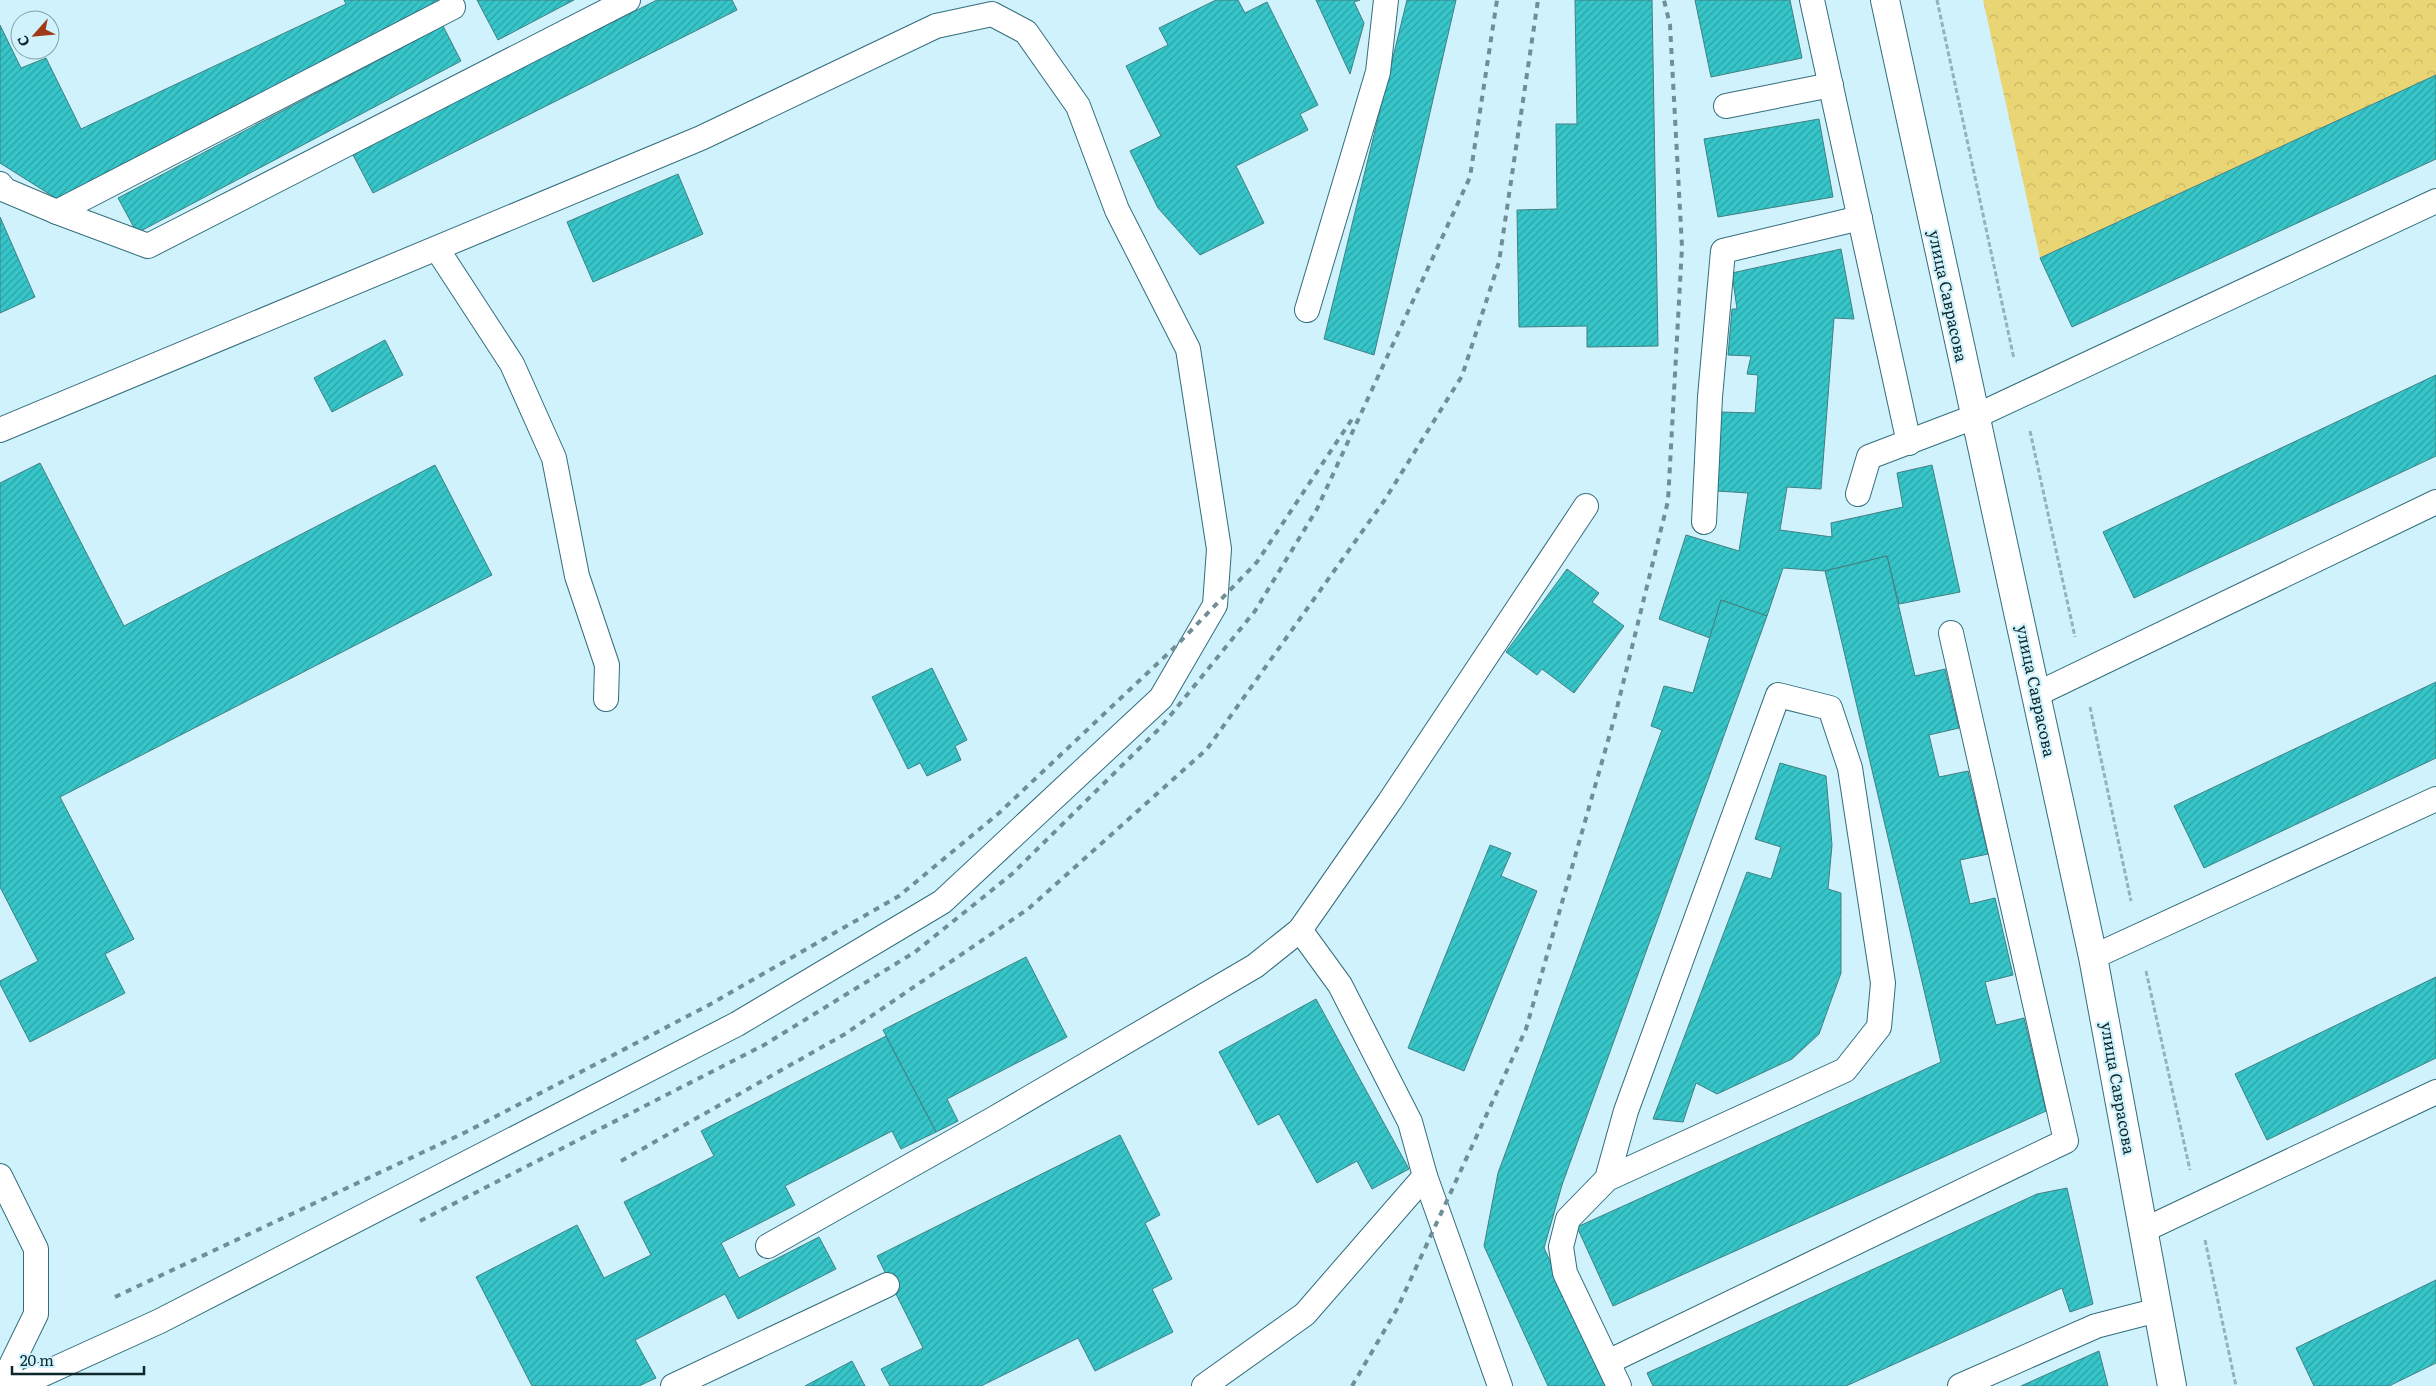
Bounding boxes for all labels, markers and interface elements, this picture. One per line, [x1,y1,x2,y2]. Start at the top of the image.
north arrow [10,10,60,60]
text: С [11,32,34,50]
street label: улица Саврасова [1923,228,1975,364]
street label: улица Саврасова [2011,623,2063,759]
street label: улица Саврасова [2096,1020,2143,1156]
scale bar [12,1344,145,1376]
text: 20 m [20,1348,54,1371]

